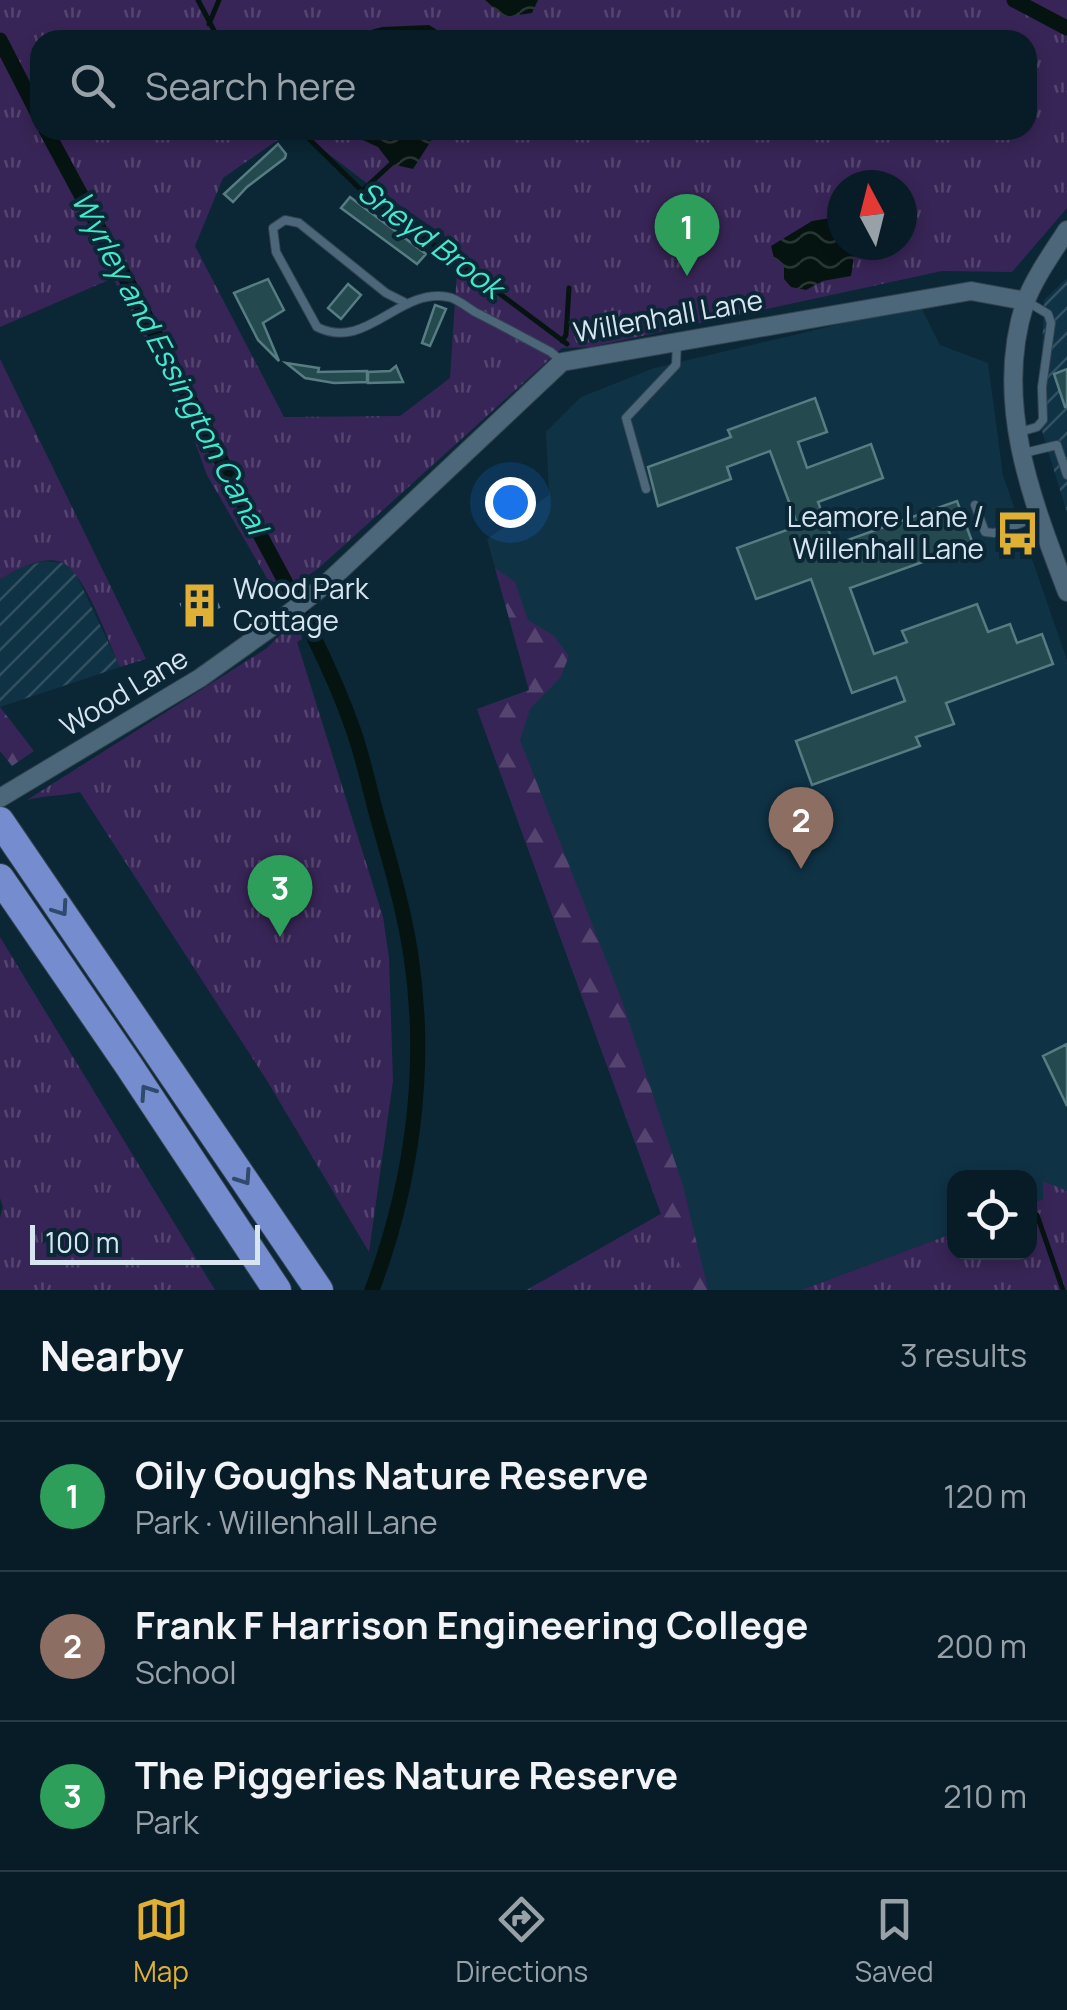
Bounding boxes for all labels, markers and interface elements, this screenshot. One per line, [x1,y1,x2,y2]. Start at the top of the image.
search box [30,30,1037,140]
icon: search [65,58,120,113]
text: Search here [145,59,356,111]
north arrow [827,170,917,260]
water label: Sneyd Brook [350,171,515,309]
water label: Wyrley and Essington Canal [62,184,280,544]
pin: 1 [654,194,720,276]
street label: Willenhall Lane [570,280,765,350]
your location [485,477,536,528]
place label: Leamore Lane / Willenhall Lane [787,497,984,567]
bus stop icon: Leamore Lane / Willenhall Lane [993,509,1041,557]
place label: Wood Park Cottage [233,569,370,639]
building icon: Wood Park Cottage [176,581,224,629]
street label: Wood Lane [53,638,194,744]
pin: 2 [768,786,834,869]
pin: 3 [248,854,312,937]
one-way arrow [49,898,67,917]
one-way arrow [141,1084,159,1103]
one-way arrow [232,1166,250,1185]
map controls [947,1170,1037,1260]
button: locate [947,1170,1037,1260]
scale bar [30,1220,260,1264]
text: 100 m [45,1223,119,1261]
text: Nearby [40,1326,184,1384]
text: 3 results [900,1333,1027,1377]
text: Oily Goughs Nature Reserve [135,1448,648,1500]
text: 1 [65,1474,80,1518]
text: 120 m [943,1474,1027,1518]
text: Park · Willenhall Lane [135,1500,438,1544]
text: Frank F Harrison Engineering College [135,1598,808,1650]
text: 2 [63,1624,82,1668]
text: 200 m [936,1624,1027,1668]
text: School [135,1650,237,1694]
text: The Piggeries Nature Reserve [135,1748,678,1800]
text: 3 [63,1774,82,1818]
text: 210 m [943,1774,1027,1818]
text: Park [135,1800,199,1844]
tab: Map [133,1892,189,1990]
tab: Directions [456,1892,588,1990]
tab: Saved [855,1892,934,1990]

